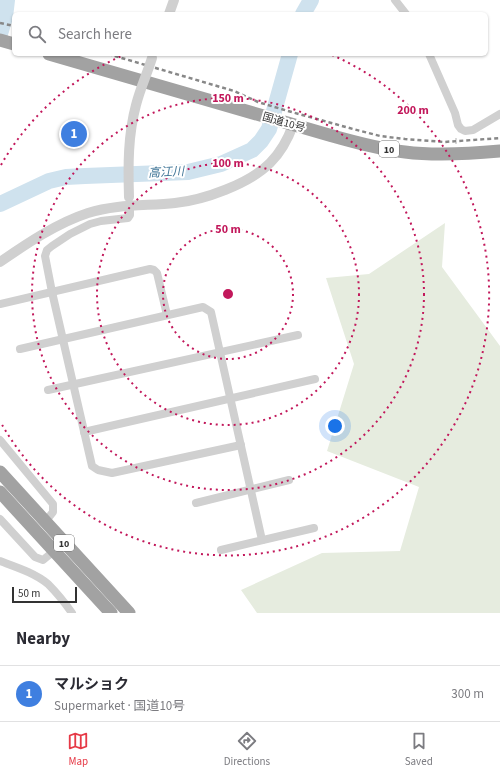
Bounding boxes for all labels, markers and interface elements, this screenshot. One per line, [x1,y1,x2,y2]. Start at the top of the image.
search box [12,12,488,56]
icon: search [26,23,48,45]
text: Search here [58,24,132,45]
text: 150 m [212,90,244,107]
text: 200 m [397,102,429,119]
street label: 国道10号 [261,109,307,136]
pin: 1 [61,119,87,149]
road number: 10 [379,141,399,157]
text: 100 m [212,155,244,172]
water label: 高江川 [148,163,186,182]
text: 50 m [215,221,241,238]
centre of rings [221,287,235,301]
your location [325,416,345,436]
road number: 10 [54,535,74,551]
scale bar [12,585,77,604]
text: 50 m [18,586,40,601]
text: Nearby [16,627,70,651]
text: マルショク [54,674,129,695]
text: 1 [26,685,32,703]
text: 300 m [451,685,484,703]
text: Supermarket · 国道10号 [54,697,185,715]
tab: Map [67,730,89,769]
tab: Directions [224,730,270,769]
tab: Saved [405,730,433,769]

